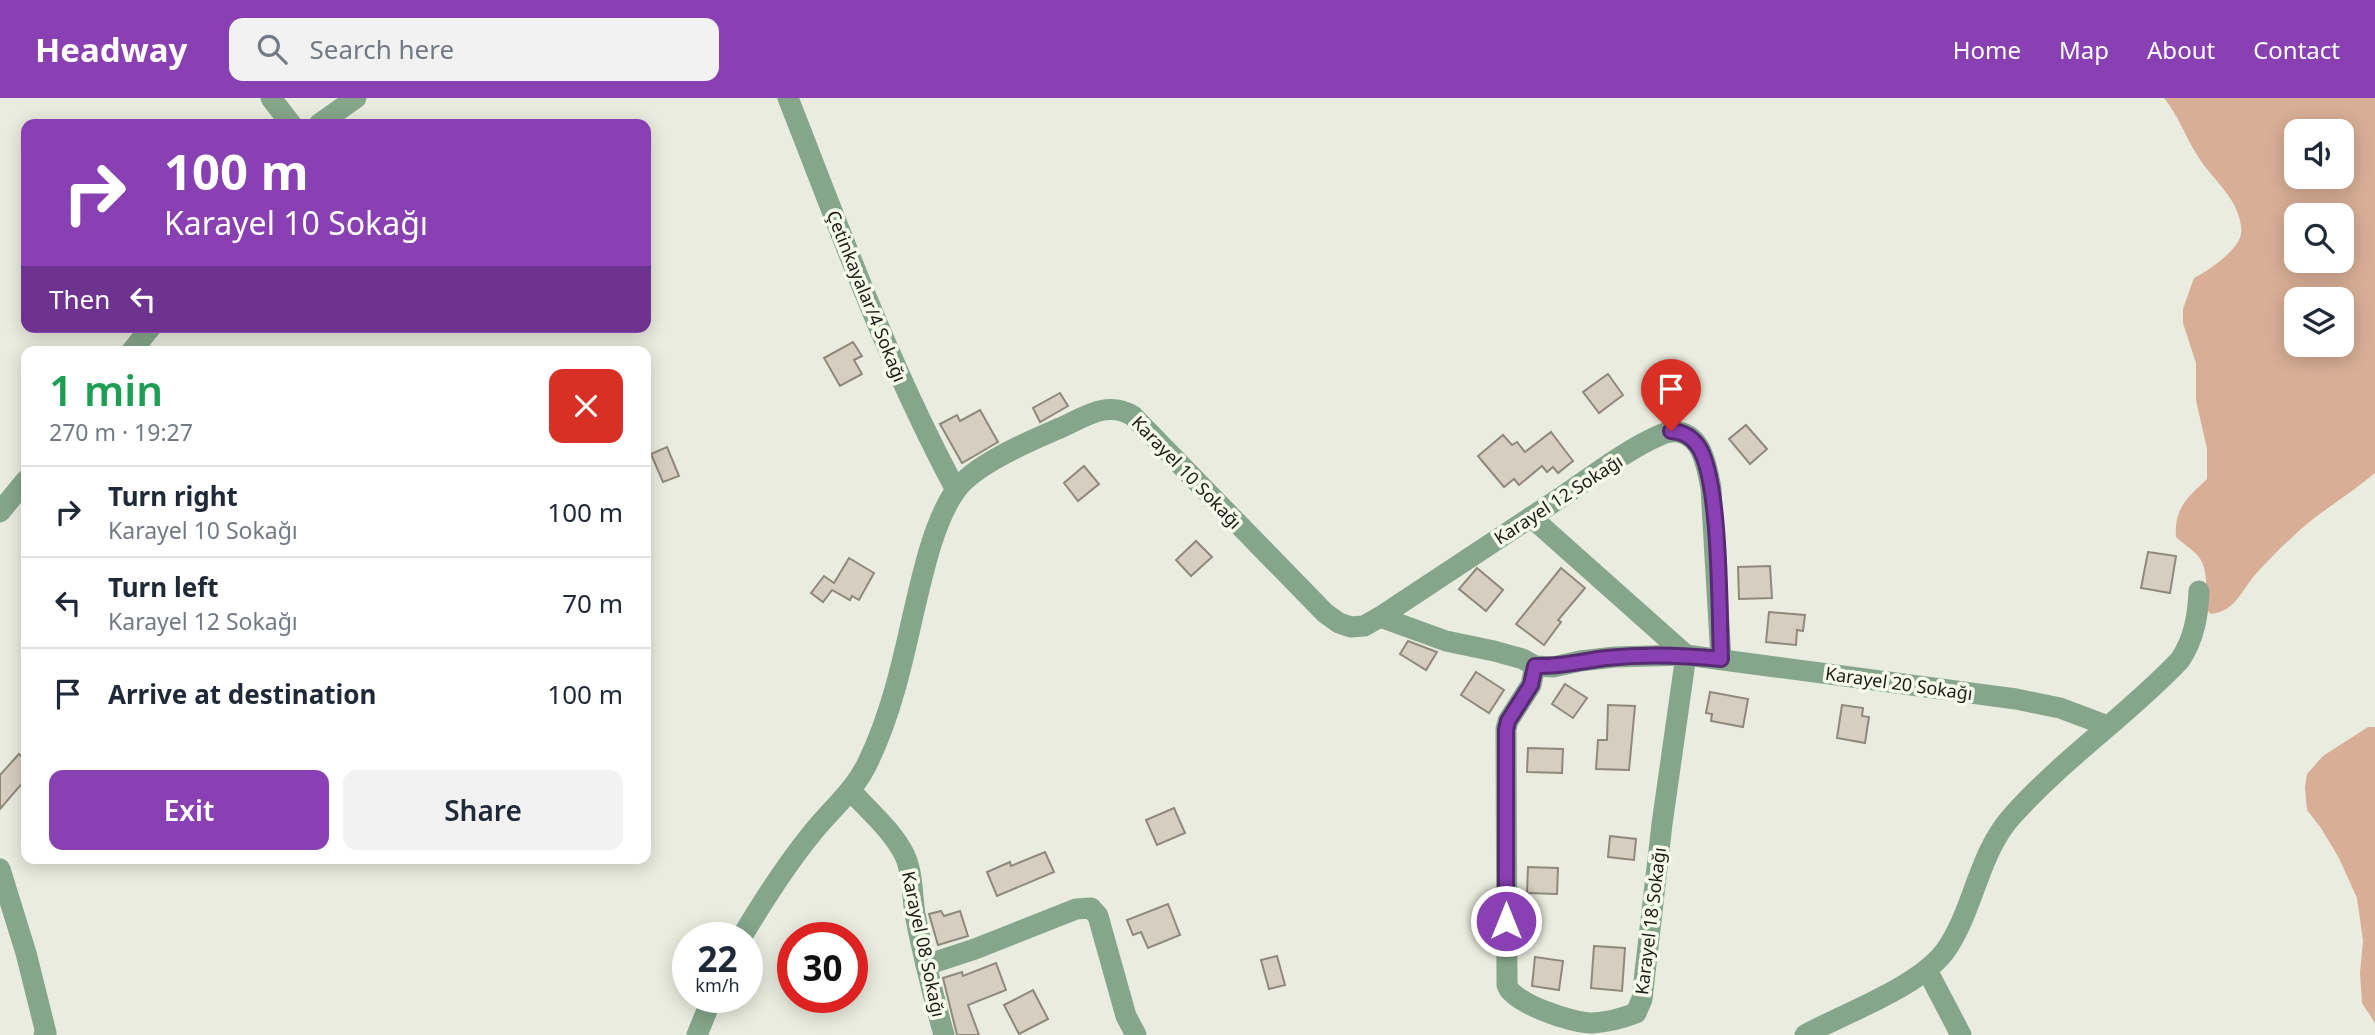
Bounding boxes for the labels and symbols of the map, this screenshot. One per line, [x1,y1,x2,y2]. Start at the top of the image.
street label: Çetinkayalar/4 Sokağı [822,207,912,385]
pin [1641,359,1701,431]
street label: Karayel 10 Sokağı [1127,410,1247,534]
street label: Karayel 12 Sokağı [1489,448,1627,550]
street label: Karayel 20 Sokağı [1824,661,1974,705]
street label: Karayel 18 Sokağı [1629,846,1671,996]
street label: Karayel 08 Sokağı [897,869,951,1019]
position arrow [1469,884,1543,958]
speed limit sign: 30 [777,922,868,1013]

